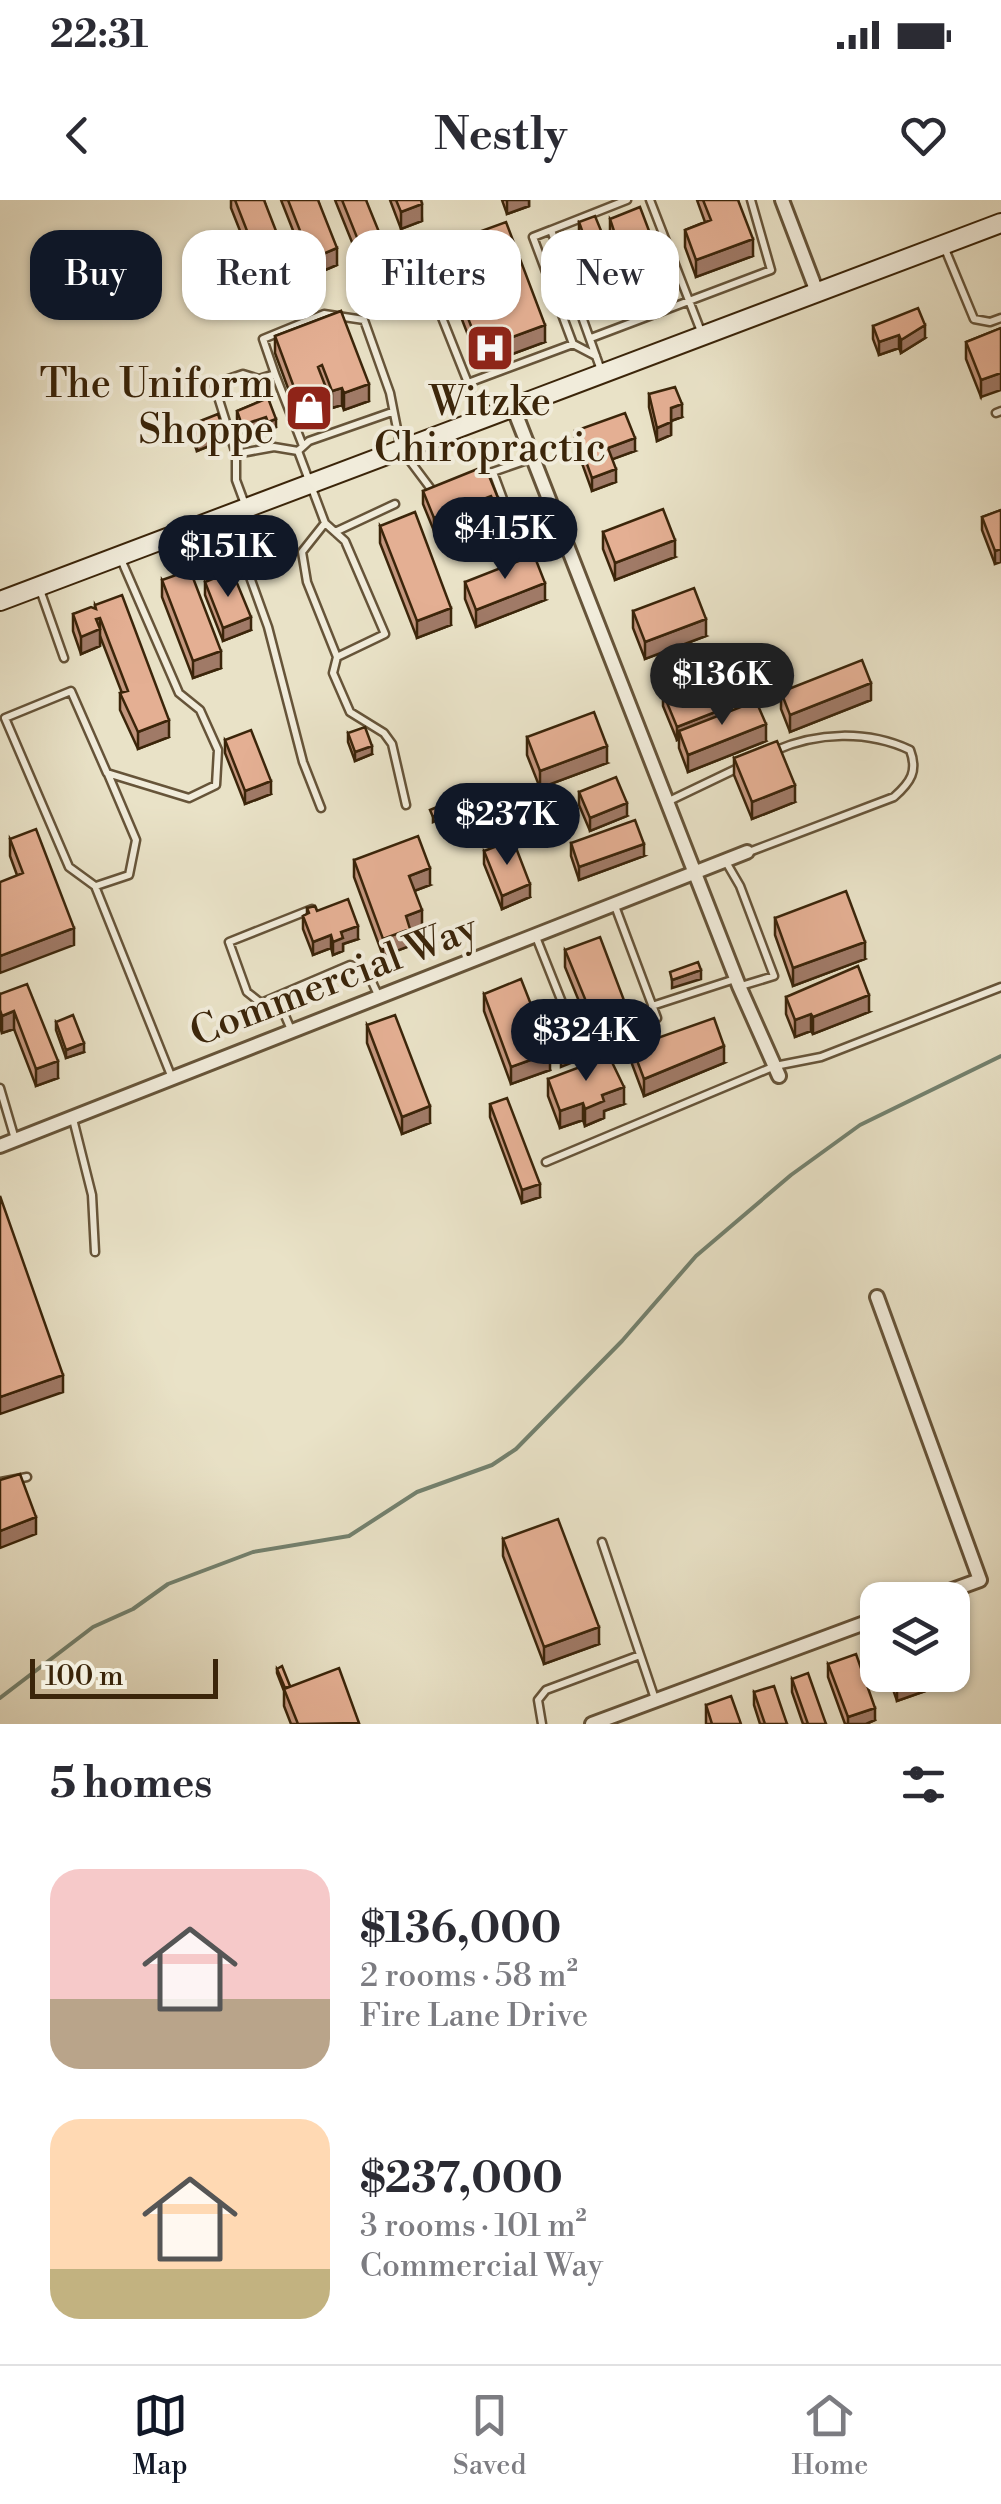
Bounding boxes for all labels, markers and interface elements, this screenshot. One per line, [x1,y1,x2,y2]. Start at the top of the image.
text: 22:31 [50,12,148,59]
text: Nestly [434,107,567,164]
icon: back [50,108,105,163]
icon: heart [896,108,951,163]
chip: Buy [30,230,162,320]
chip: Rent [182,230,326,320]
chip: Filters [346,230,521,320]
chip: New [541,230,679,320]
hospital icon: Witzke Chiropractic [464,322,516,374]
place label: The Uniform Shoppe [39,360,274,456]
place label: Witzke Chiropractic [374,378,606,474]
shop icon: The Uniform Shoppe [283,382,335,434]
pin: $415K [435,497,575,582]
text: $415K [454,509,556,549]
pin: $151K [158,515,298,600]
text: $151K [180,527,276,567]
pin: $136K [652,643,792,728]
text: $136K [672,655,772,695]
pin: $237K [437,783,577,868]
text: $237K [456,795,558,835]
street label: Commercial Way [183,903,486,1060]
pin: $324K [516,999,656,1084]
text: $324K [533,1011,639,1051]
map controls [860,1582,970,1692]
button: layers [860,1582,970,1692]
scale bar [30,1654,218,1698]
text: 100 m [45,1659,124,1694]
icon: filters [896,1757,951,1812]
text: 5 homes [50,1758,212,1811]
text: $136,000 [360,1903,561,1956]
icon: home [130,1909,250,2029]
text: 2 rooms · 58 m² [360,1956,578,1996]
text: Fire Lane Drive [360,1996,588,2036]
text: $237,000 [360,2153,563,2206]
icon: home [130,2159,250,2279]
text: 3 rooms · 101 m² [360,2206,587,2246]
text: Commercial Way [360,2246,603,2286]
tab: Map [133,2388,188,2483]
tab: Saved [453,2388,526,2483]
tab: Home [792,2388,868,2483]

